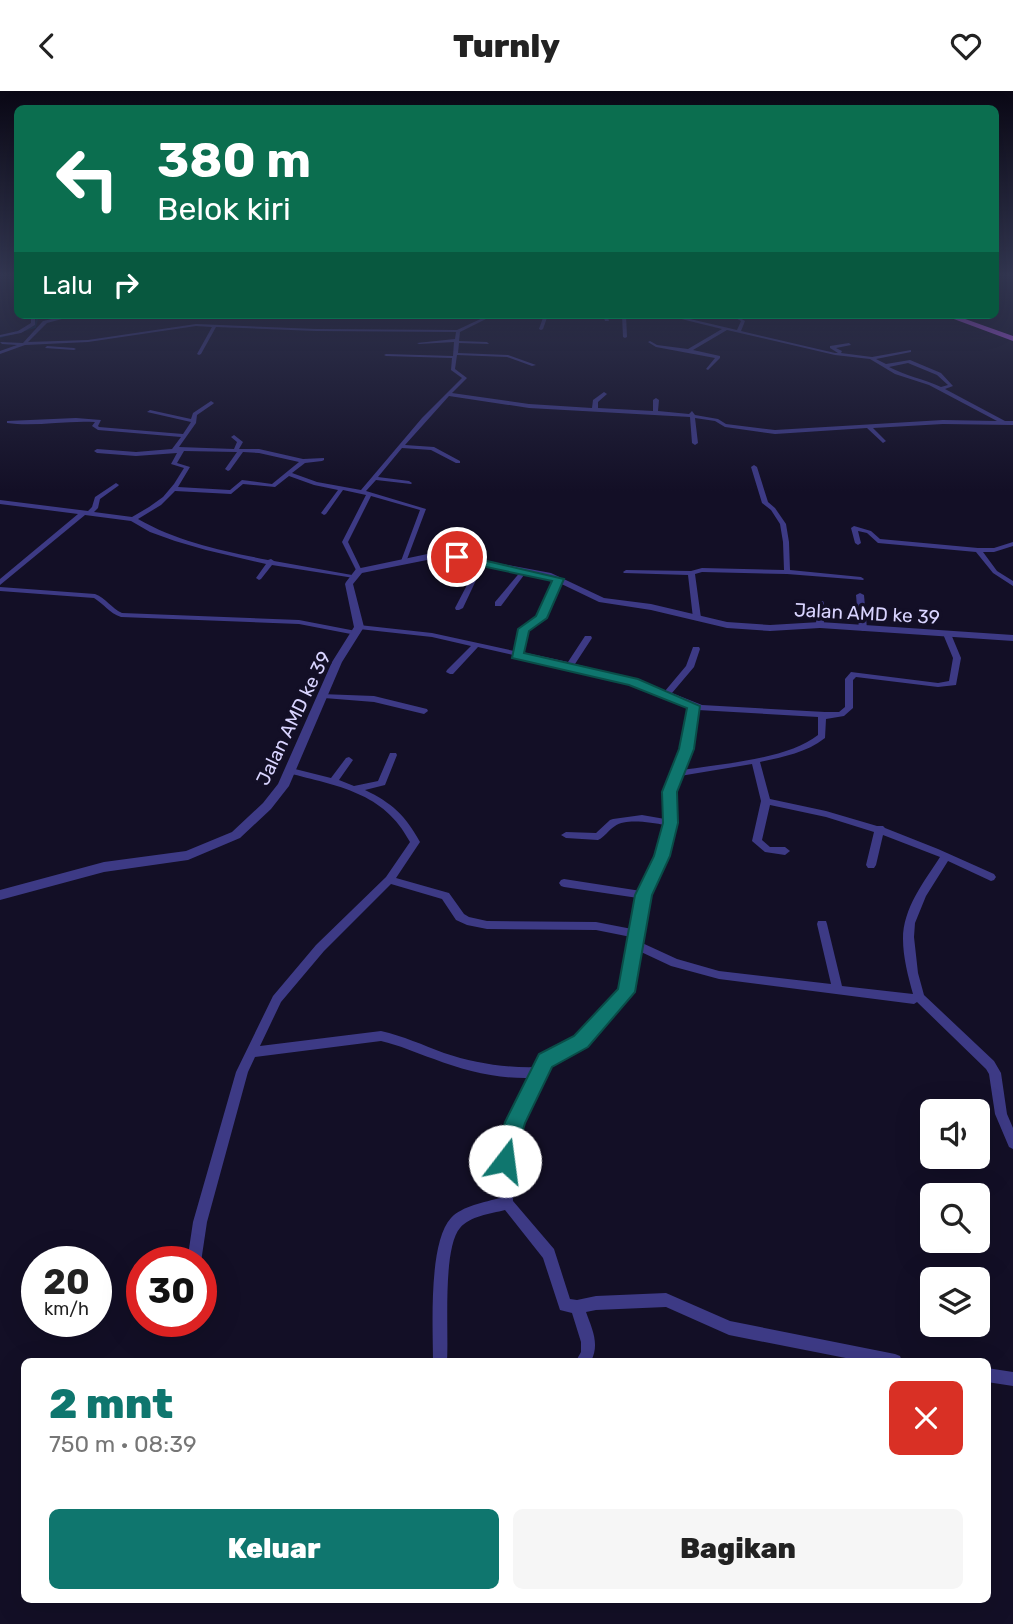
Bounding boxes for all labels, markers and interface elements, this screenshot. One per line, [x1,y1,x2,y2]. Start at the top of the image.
icon: back [28,27,66,65]
text: Turnly [453,27,560,65]
icon: heart [947,27,985,65]
text: 380 m [157,131,311,189]
icon: left [42,133,133,224]
text: Belok kiri [157,190,291,228]
icon: right [107,266,145,304]
text: Lalu [42,270,93,301]
pin [427,527,487,587]
icon: arrive [438,538,476,576]
street label: Jalan AMD ke 39 [793,598,941,629]
street label: Jalan AMD ke 39 [251,648,336,789]
map controls [920,1099,990,1337]
button: sound [920,1099,990,1169]
position arrow [468,1124,542,1198]
button: search [920,1183,990,1253]
speed limit sign: 30 [126,1246,217,1337]
text: 20 [43,1261,90,1303]
button: layers [920,1267,990,1337]
text: km/h [44,1298,89,1320]
text: 2 mnt [49,1379,173,1429]
button: close [889,1381,963,1455]
text: 750 m · 08:39 [49,1430,197,1458]
button: Keluar [49,1509,499,1589]
button: Bagikan [513,1509,963,1589]

